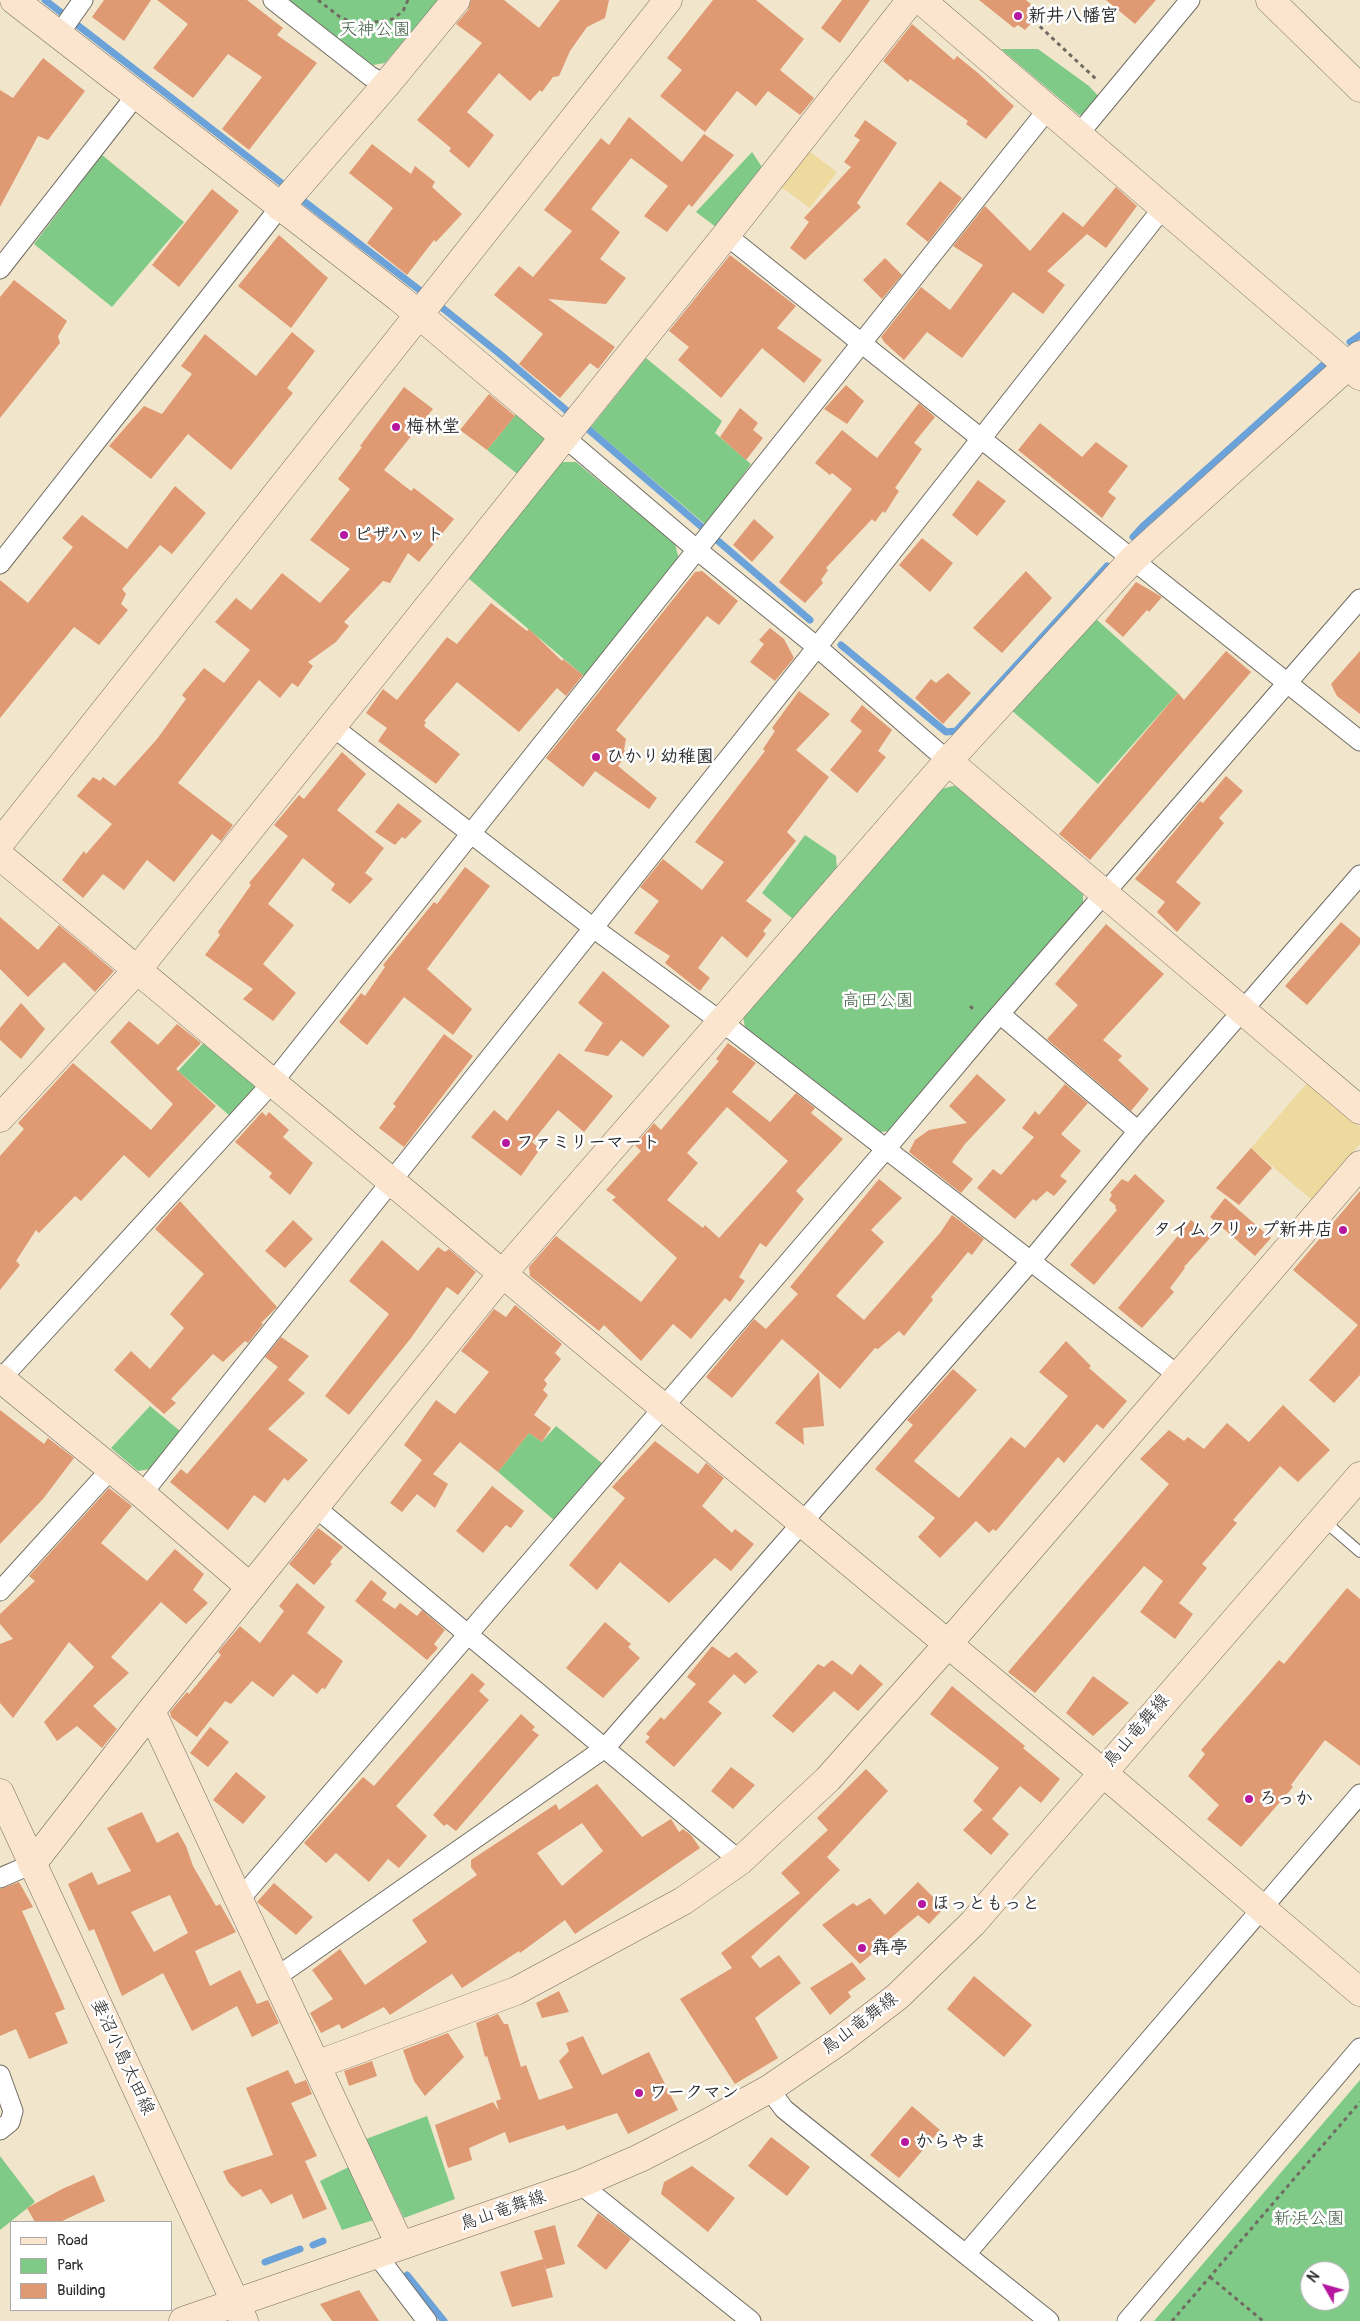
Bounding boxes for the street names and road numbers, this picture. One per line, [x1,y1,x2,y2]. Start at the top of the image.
street label: 鳥山竜舞線 [1099,1690,1175,1772]
street label: 鳥山竜舞線 [818,1988,902,2060]
street label: 妻沼小島太田線 [86,1995,158,2119]
street label: 鳥山竜舞線 [457,2186,549,2236]

